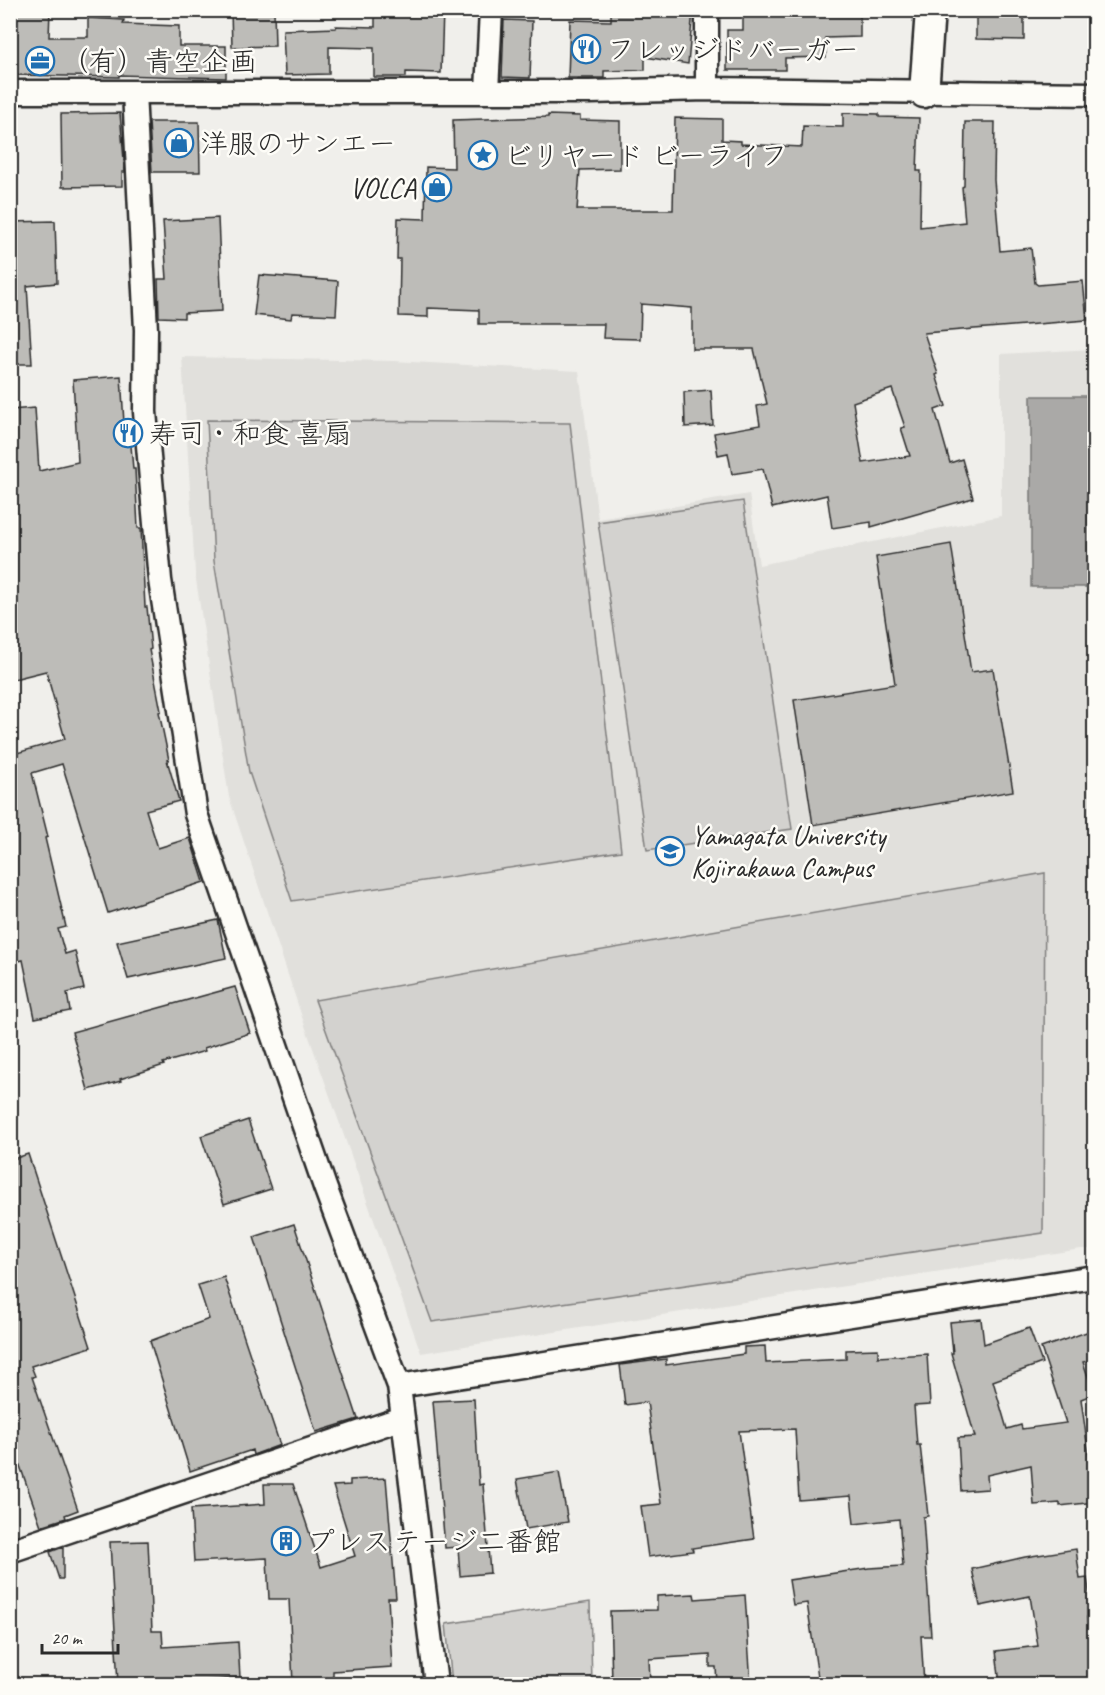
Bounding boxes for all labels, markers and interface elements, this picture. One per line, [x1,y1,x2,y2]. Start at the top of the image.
place label: フレッジドバーガー [607,32,859,67]
restaurant icon: フレッジドバーガー [570,33,602,65]
place label: （有）青空企画 [61,44,257,79]
office icon: （有）青空企画 [24,45,56,77]
place label: 洋服のサンエー [200,126,396,161]
shop icon: 洋服のサンエー [163,127,195,159]
place label: ビリヤード ビーライフ [504,138,788,173]
place icon: ビリヤード ビーライフ [467,139,499,171]
place label: VOLCA [350,170,417,205]
shop icon: VOLCA [421,171,453,203]
place label: 寿司・和食 喜扇 [149,416,352,451]
restaurant icon: 寿司・和食 喜扇 [112,417,144,449]
place label: Yamagata University Kojirakawa Campus [691,818,888,885]
school or university icon: Yamagata University Kojirakawa Campus [654,835,686,867]
place label: プレステージ二番館 [307,1524,561,1559]
building icon: プレステージ二番館 [270,1525,302,1557]
scale bar [42,1617,118,1655]
text: 20 m [51,1627,84,1649]

